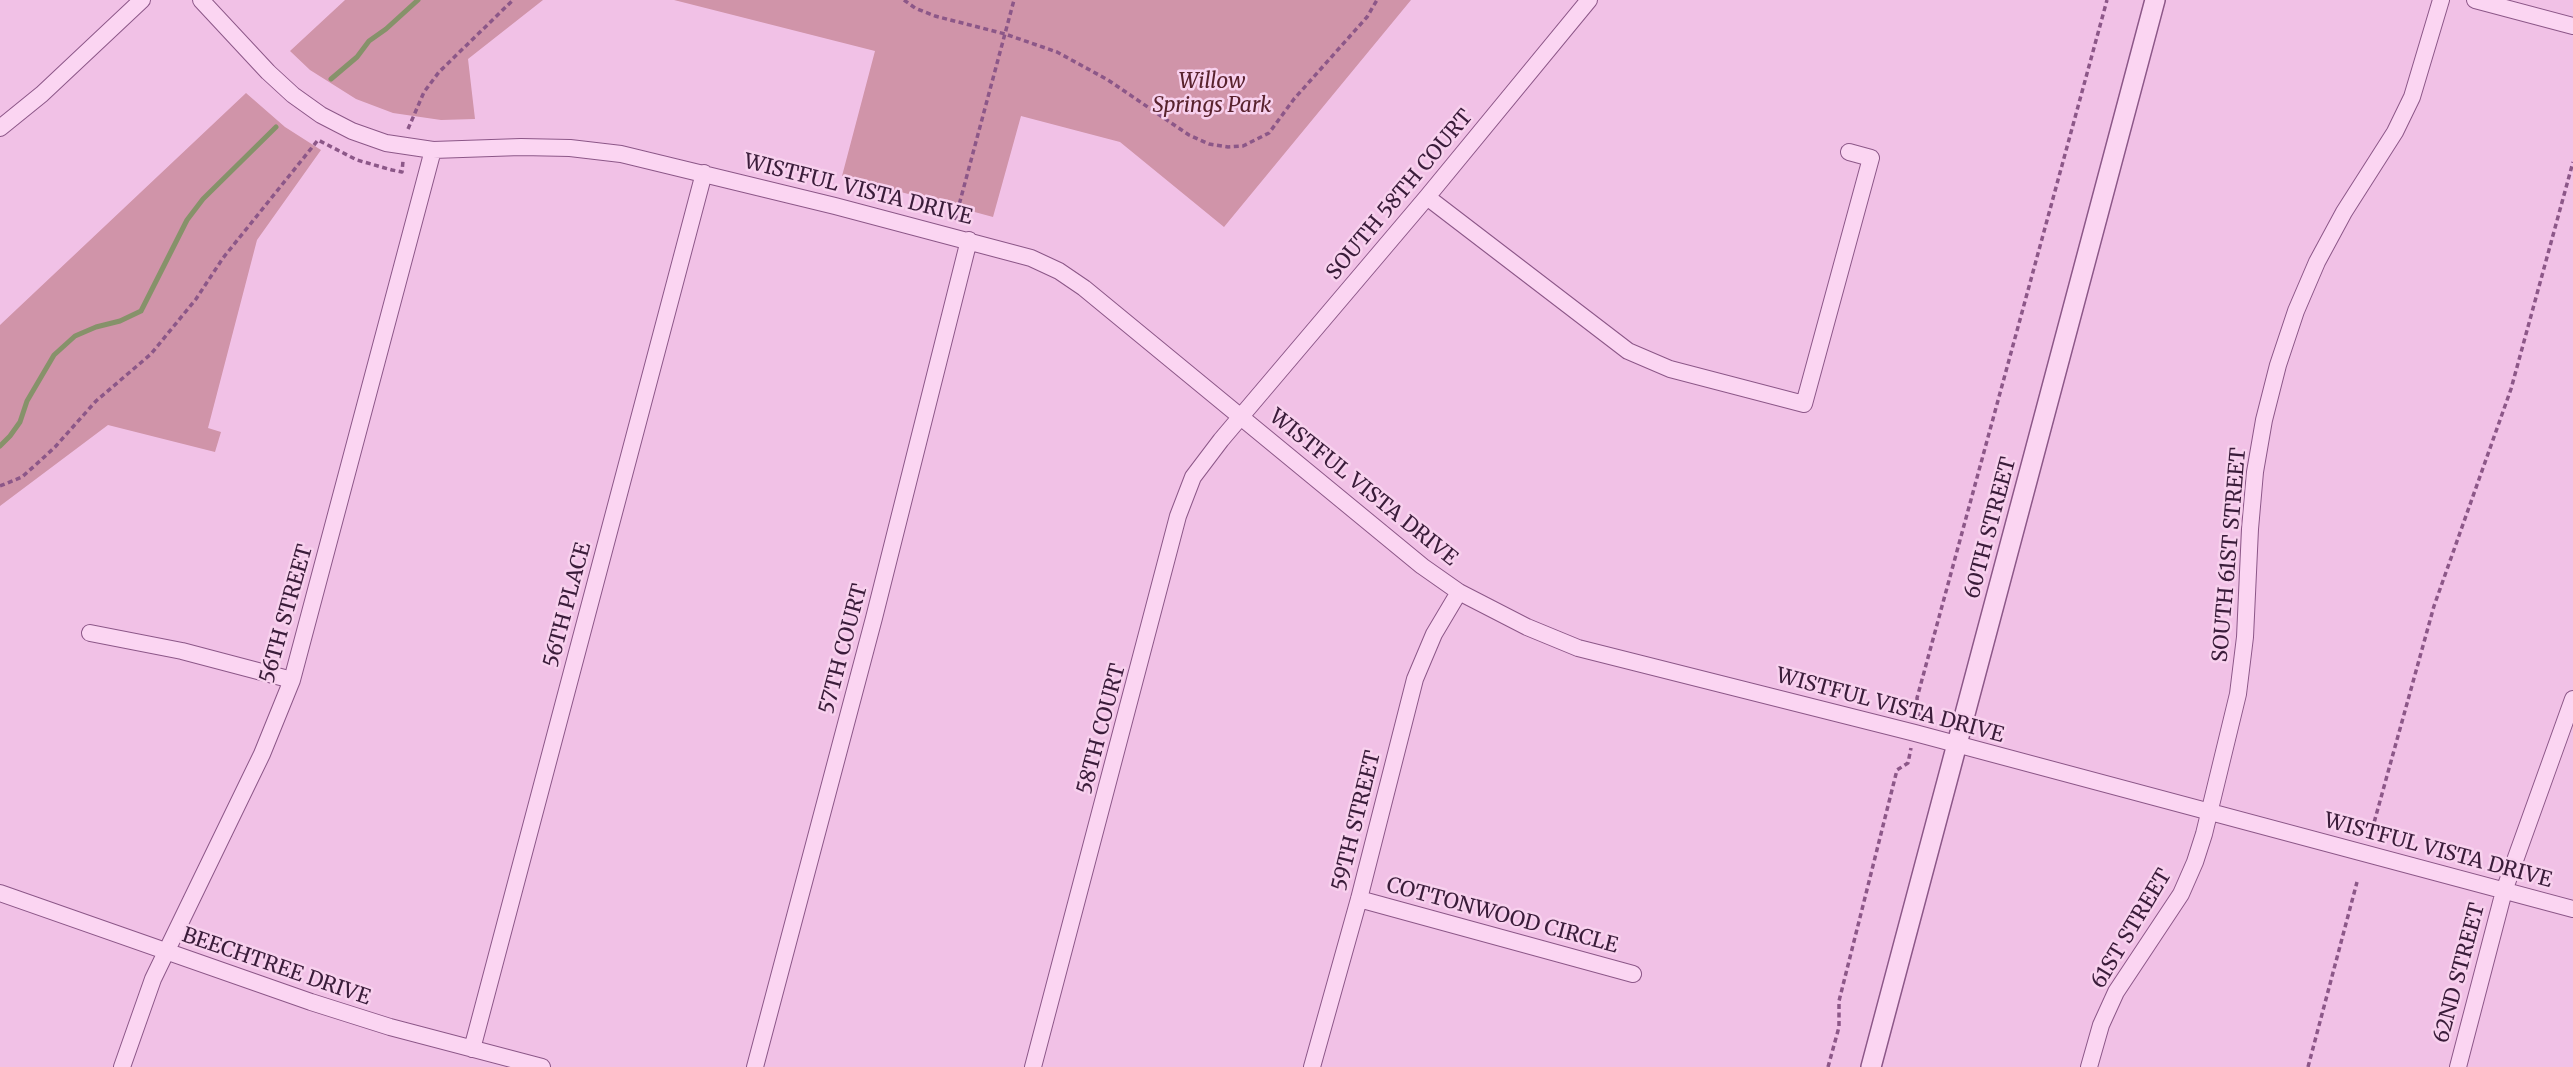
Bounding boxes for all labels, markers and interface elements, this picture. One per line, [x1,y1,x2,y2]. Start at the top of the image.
park label: Willow Springs Park [1153,69,1271,119]
street label: SOUTH 58TH COURT [1321,105,1479,285]
street label: WISTFUL VISTA DRIVE [741,149,975,231]
street label: WISTFUL VISTA DRIVE [1264,404,1462,572]
street label: SOUTH 61ST STREET [2208,447,2252,663]
street label: 60TH STREET [1960,455,2022,601]
street label: 56TH PLACE [539,540,597,670]
street label: 56TH STREET [255,542,319,686]
street label: 57TH COURT [815,581,873,717]
street label: 58TH COURT [1073,661,1131,797]
street label: WISTFUL VISTA DRIVE [1773,663,2007,749]
street label: 59TH STREET [1327,748,1387,894]
street label: WISTFUL VISTA DRIVE [2321,808,2555,894]
street label: 61ST STREET [2086,865,2178,993]
street label: COTTONWOOD CIRCLE [1383,873,1621,959]
street label: 62ND STREET [2429,900,2491,1046]
street label: BEECHTREE DRIVE [178,923,374,1011]

